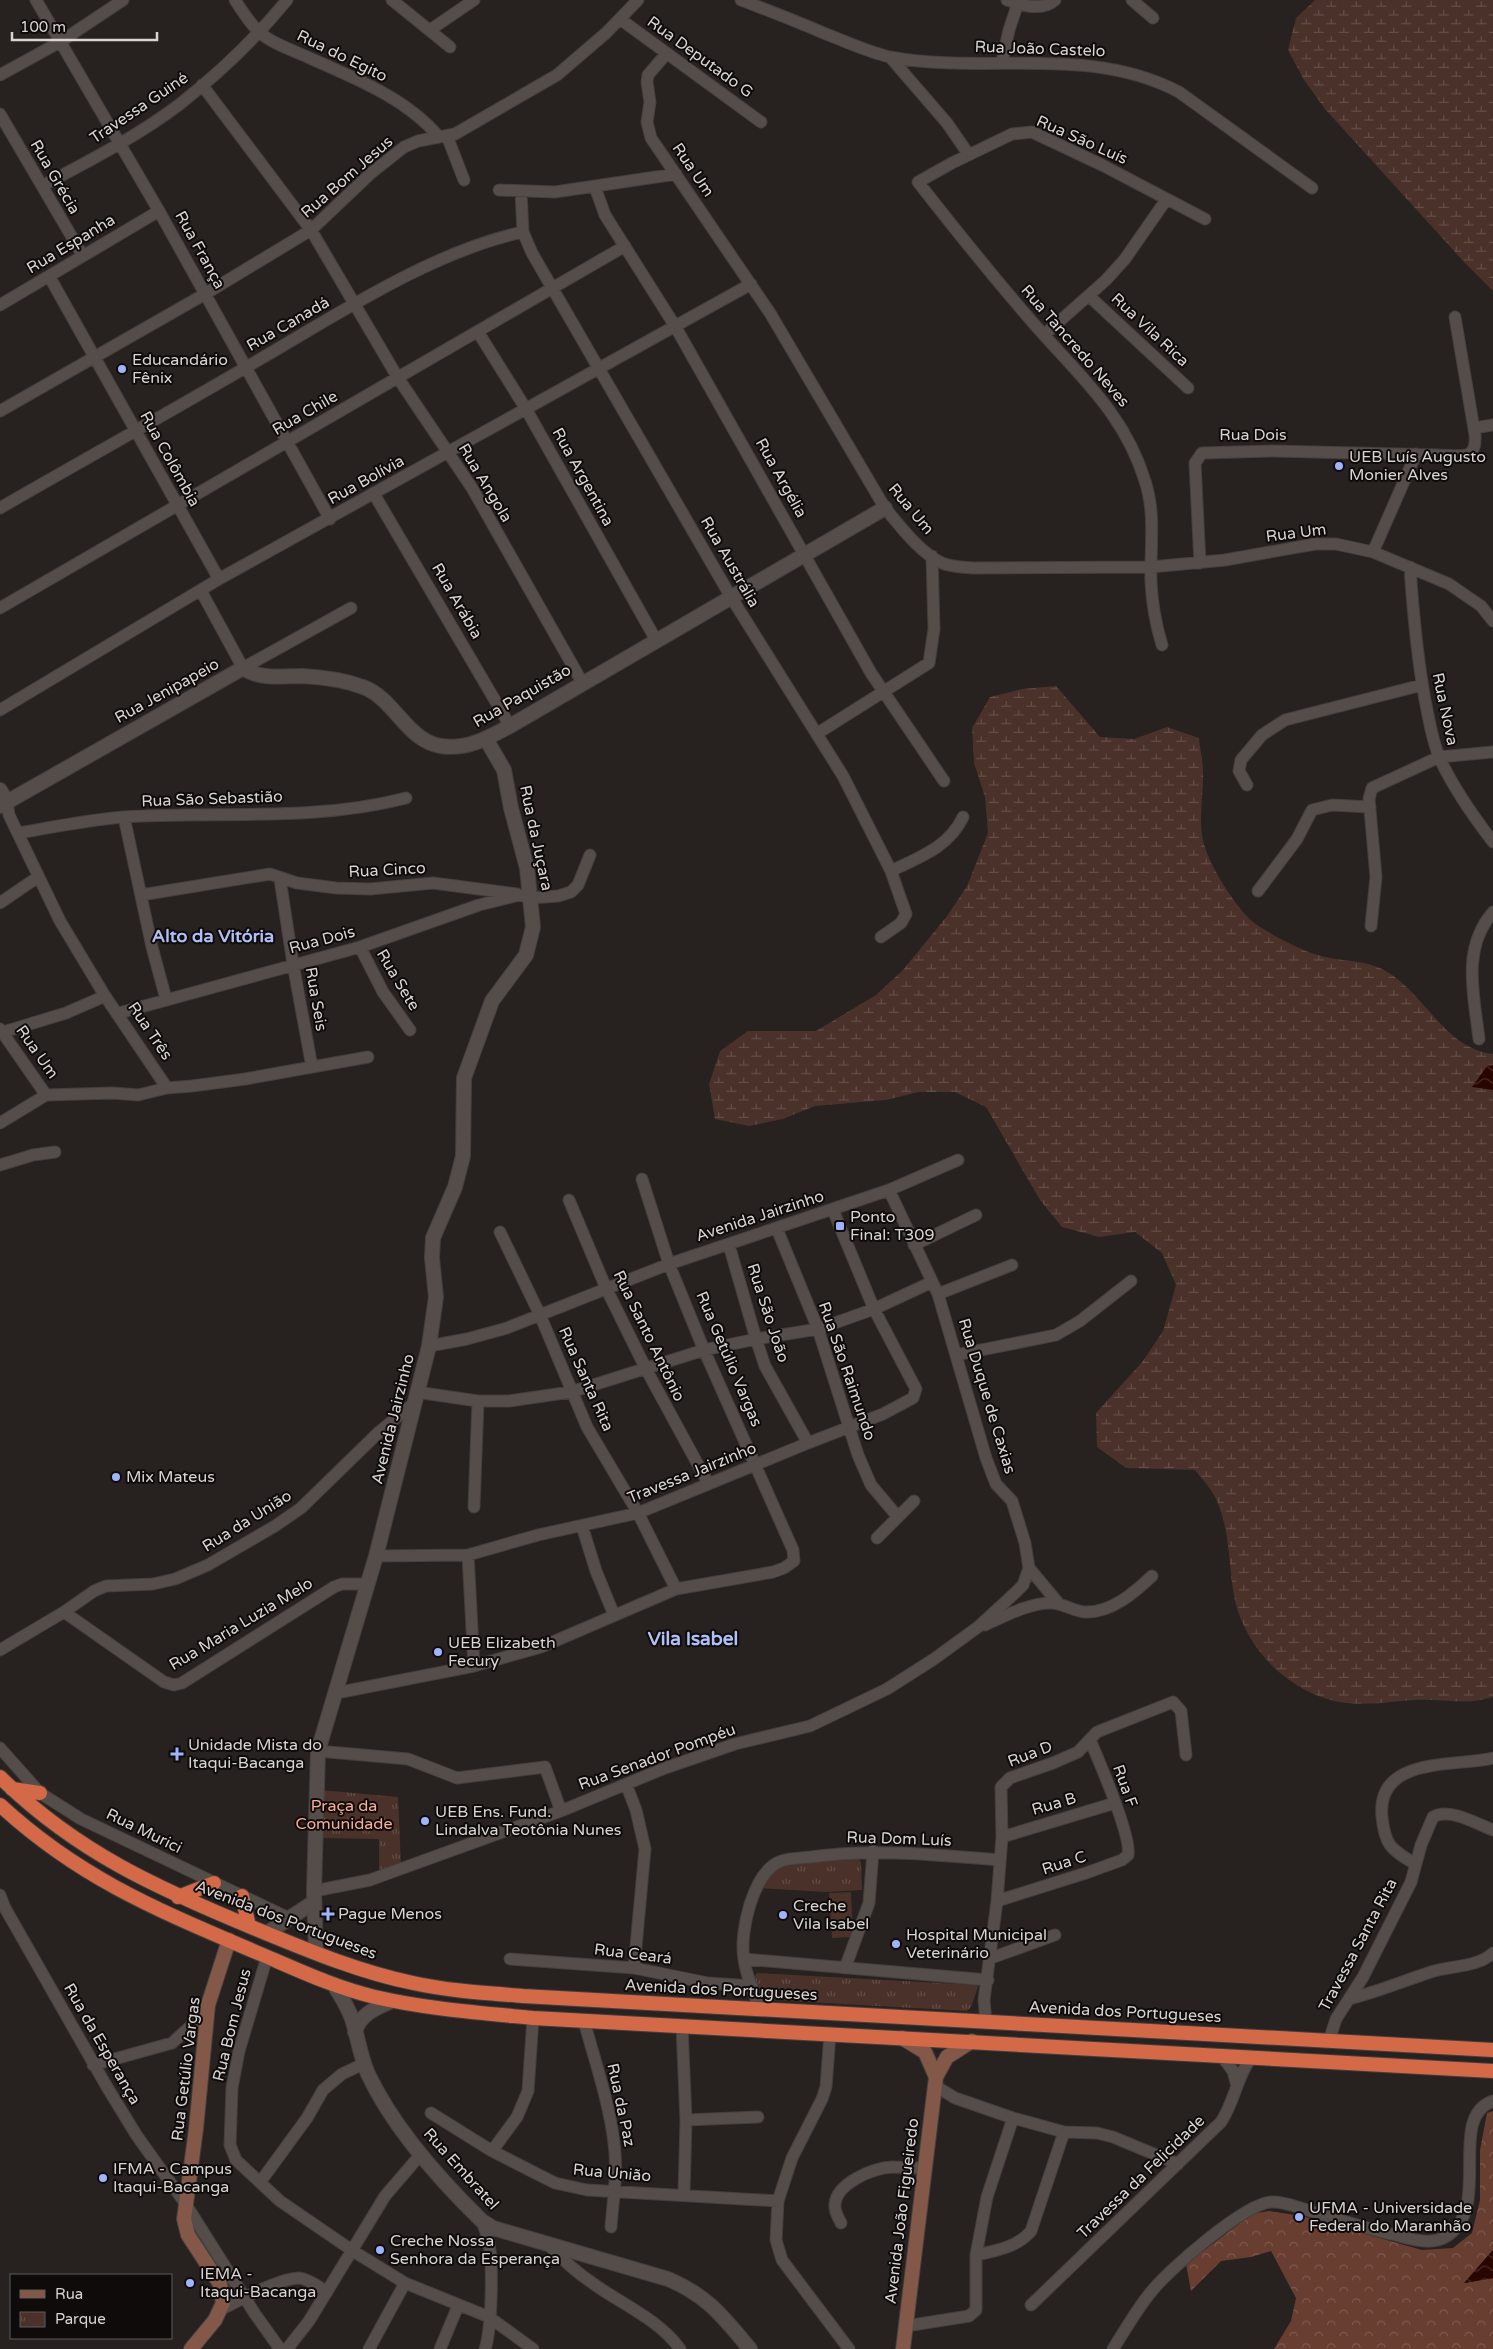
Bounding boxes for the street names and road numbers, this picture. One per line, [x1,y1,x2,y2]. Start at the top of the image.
street label: Rua Deputado G [643,12,757,102]
street label: Rua do Egito [294,26,390,86]
street label: Rua João Castelo [974,37,1106,61]
street label: Travessa Guiné [86,68,192,148]
street label: Rua São Luís [1033,111,1131,169]
street label: Rua Bom Jesus [297,132,397,222]
street label: Rua Grécia [26,136,84,218]
street label: Rua Um [668,139,718,201]
street label: Rua França [170,208,230,292]
street label: Rua Espanha [23,210,119,278]
street label: Rua Tancredo Neves [1016,281,1134,411]
street label: Rua Vila Rica [1107,289,1193,371]
street label: Rua Canadá [243,292,333,356]
street label: Rua Chile [269,386,341,440]
street label: Rua Colômbia [135,408,205,510]
street label: Rua Argentina [548,424,618,530]
street label: Rua Dois [1219,425,1287,445]
street label: Rua Argélia [751,435,811,521]
street label: Rua Angola [454,440,516,526]
street label: Rua Bolívia [324,451,408,509]
street label: Rua Um [884,479,938,539]
street label: Rua Austrália [696,513,764,611]
street label: Rua Um [1265,519,1327,547]
street label: Rua Arábia [427,559,487,643]
street label: Rua Jenipapeio [111,654,223,728]
street label: Rua Paquistão [469,660,575,732]
street label: Rua Nova [1428,671,1462,747]
street label: Rua da Juçara [515,783,557,893]
street label: Rua São Sebastião [141,787,283,811]
street label: Rua Cinco [348,858,426,882]
street label: Rua Dois [287,922,357,958]
street label: Rua Sete [372,946,424,1014]
street label: Rua Seis [301,965,331,1033]
street label: Rua Três [123,998,177,1064]
street label: Rua Um [11,1021,63,1083]
street label: Avenida Jairzinho [693,1186,827,1246]
street label: Rua São João [743,1261,793,1365]
street label: Rua Santo Antônio [609,1267,689,1405]
street label: Rua Getúlio Vargas [691,1288,767,1430]
street label: Rua São Raimundo [814,1299,880,1443]
street label: Rua Duque de Caxias [954,1316,1020,1476]
street label: Rua Santa Rita [554,1324,618,1434]
street label: Avenida Jairzinho [367,1352,419,1486]
street label: Travessa Jairzinho [625,1438,759,1508]
street label: Rua da União [199,1486,295,1556]
street label: Rua Maria Luzia Melo [166,1573,316,1675]
street label: Rua Senador Pompéu [576,1719,738,1795]
street label: Rua D [1005,1736,1055,1772]
street label: Rua F [1108,1762,1142,1810]
street label: Rua B [1029,1788,1079,1820]
street label: Rua Murici [103,1804,185,1858]
street label: Rua Dom Luís [846,1827,952,1851]
street label: Rua C [1039,1846,1089,1880]
street label: Travessa Santa Rita [1314,1875,1402,2015]
street label: Avenida dos Portugueses [192,1876,380,1964]
street label: Rua Ceará [593,1939,673,1969]
street label: Rua Bom Jesus [208,1967,256,2083]
street label: Avenida dos Portugueses [624,1975,818,2005]
street label: Rua da Esperança [59,1980,145,2108]
street label: Rua Getúlio Vargas [167,1996,205,2142]
street label: Avenida dos Portugueses [1028,1997,1222,2027]
street label: Rua da Paz [602,2061,640,2149]
street label: Travessa da Felicidade [1073,2111,1209,2243]
street label: Avenida João Figueiredo [881,2117,923,2305]
street label: Rua Embratel [419,2124,503,2214]
street label: Rua União [572,2160,652,2186]

